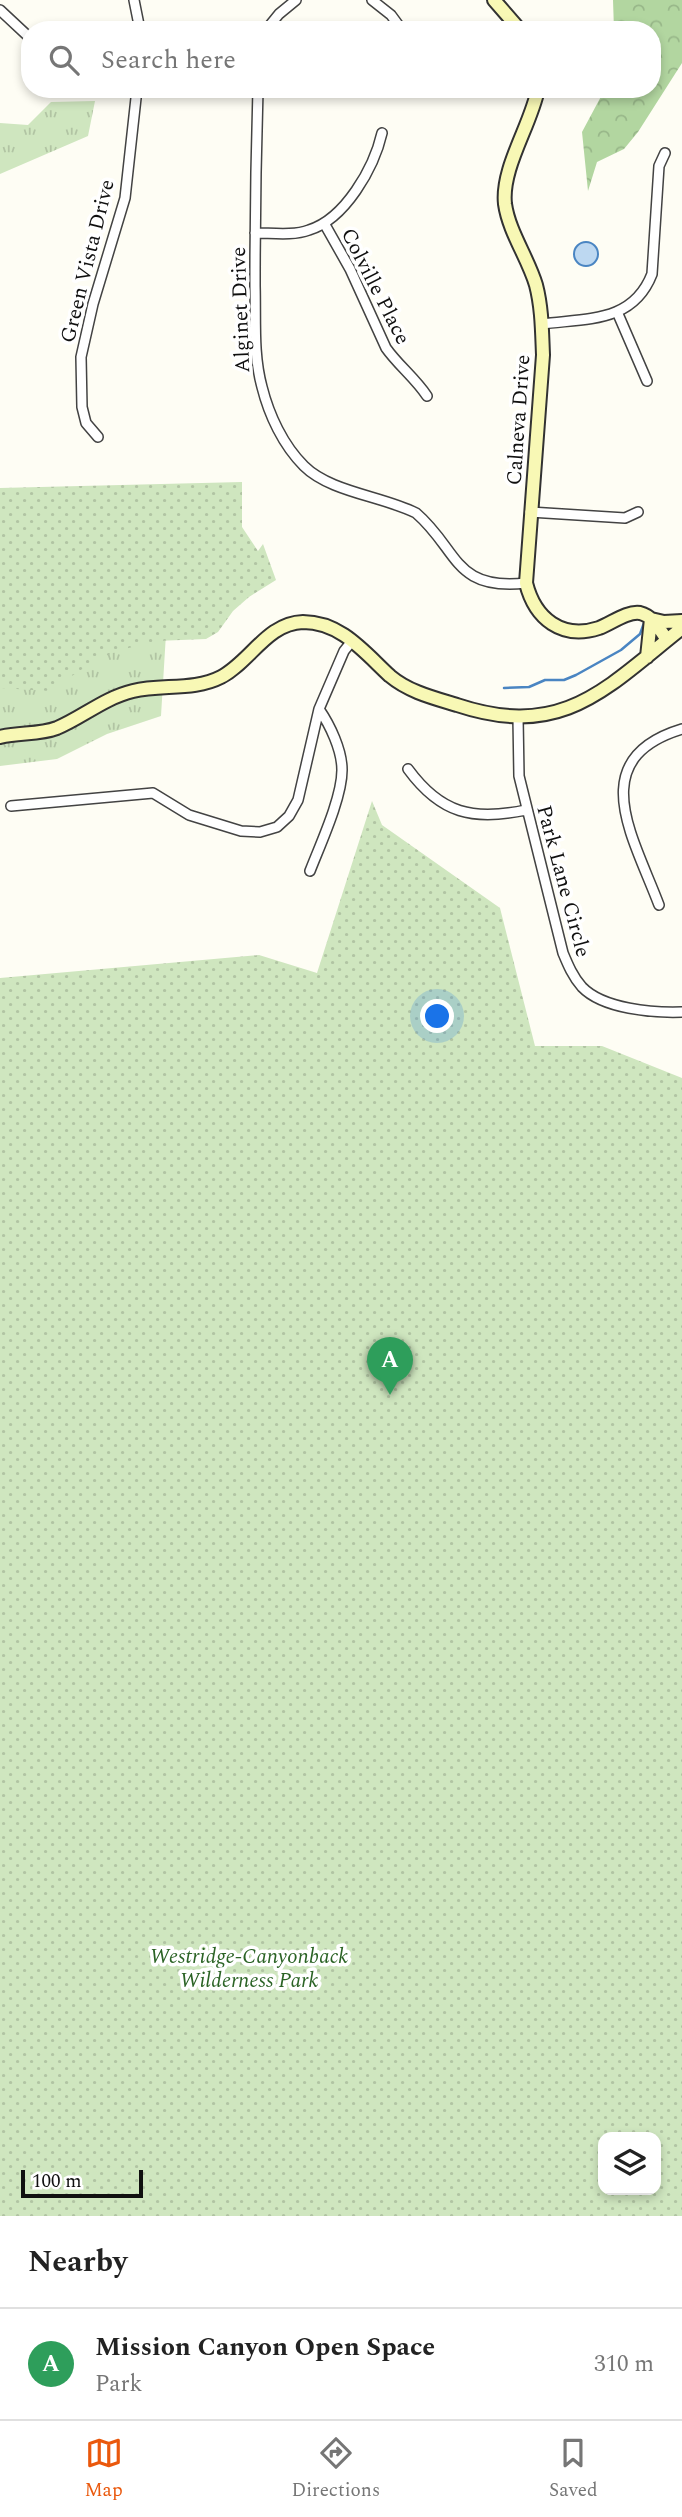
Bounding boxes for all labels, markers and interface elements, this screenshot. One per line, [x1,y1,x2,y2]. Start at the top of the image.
search box [21,21,661,98]
text: Search here [101,40,236,80]
icon: search [45,41,83,79]
street label: Green Vista Drive [52,176,124,346]
street label: Colville Place [332,222,418,350]
street label: Alginet Drive [223,246,259,374]
street label: Calneva Drive [498,354,540,487]
street label: Park Lane Circle [527,802,599,961]
your location [420,999,454,1033]
pin: A [367,1337,413,1395]
park label: Westridge-Canyonback Wilderness Park [150,1941,348,1997]
map controls [598,2132,661,2195]
button: layers [598,2132,661,2195]
scale bar [21,2167,144,2199]
text: 100 m [32,2167,82,2196]
text: Nearby [28,2239,127,2285]
text: Mission Canyon Open Space [95,2327,435,2367]
text: A [42,2347,60,2382]
text: 310 m [594,2347,654,2382]
text: Park [95,2367,142,2402]
tab: Map [84,2434,123,2505]
tab: Directions [291,2434,380,2505]
tab: Saved [549,2434,598,2505]

